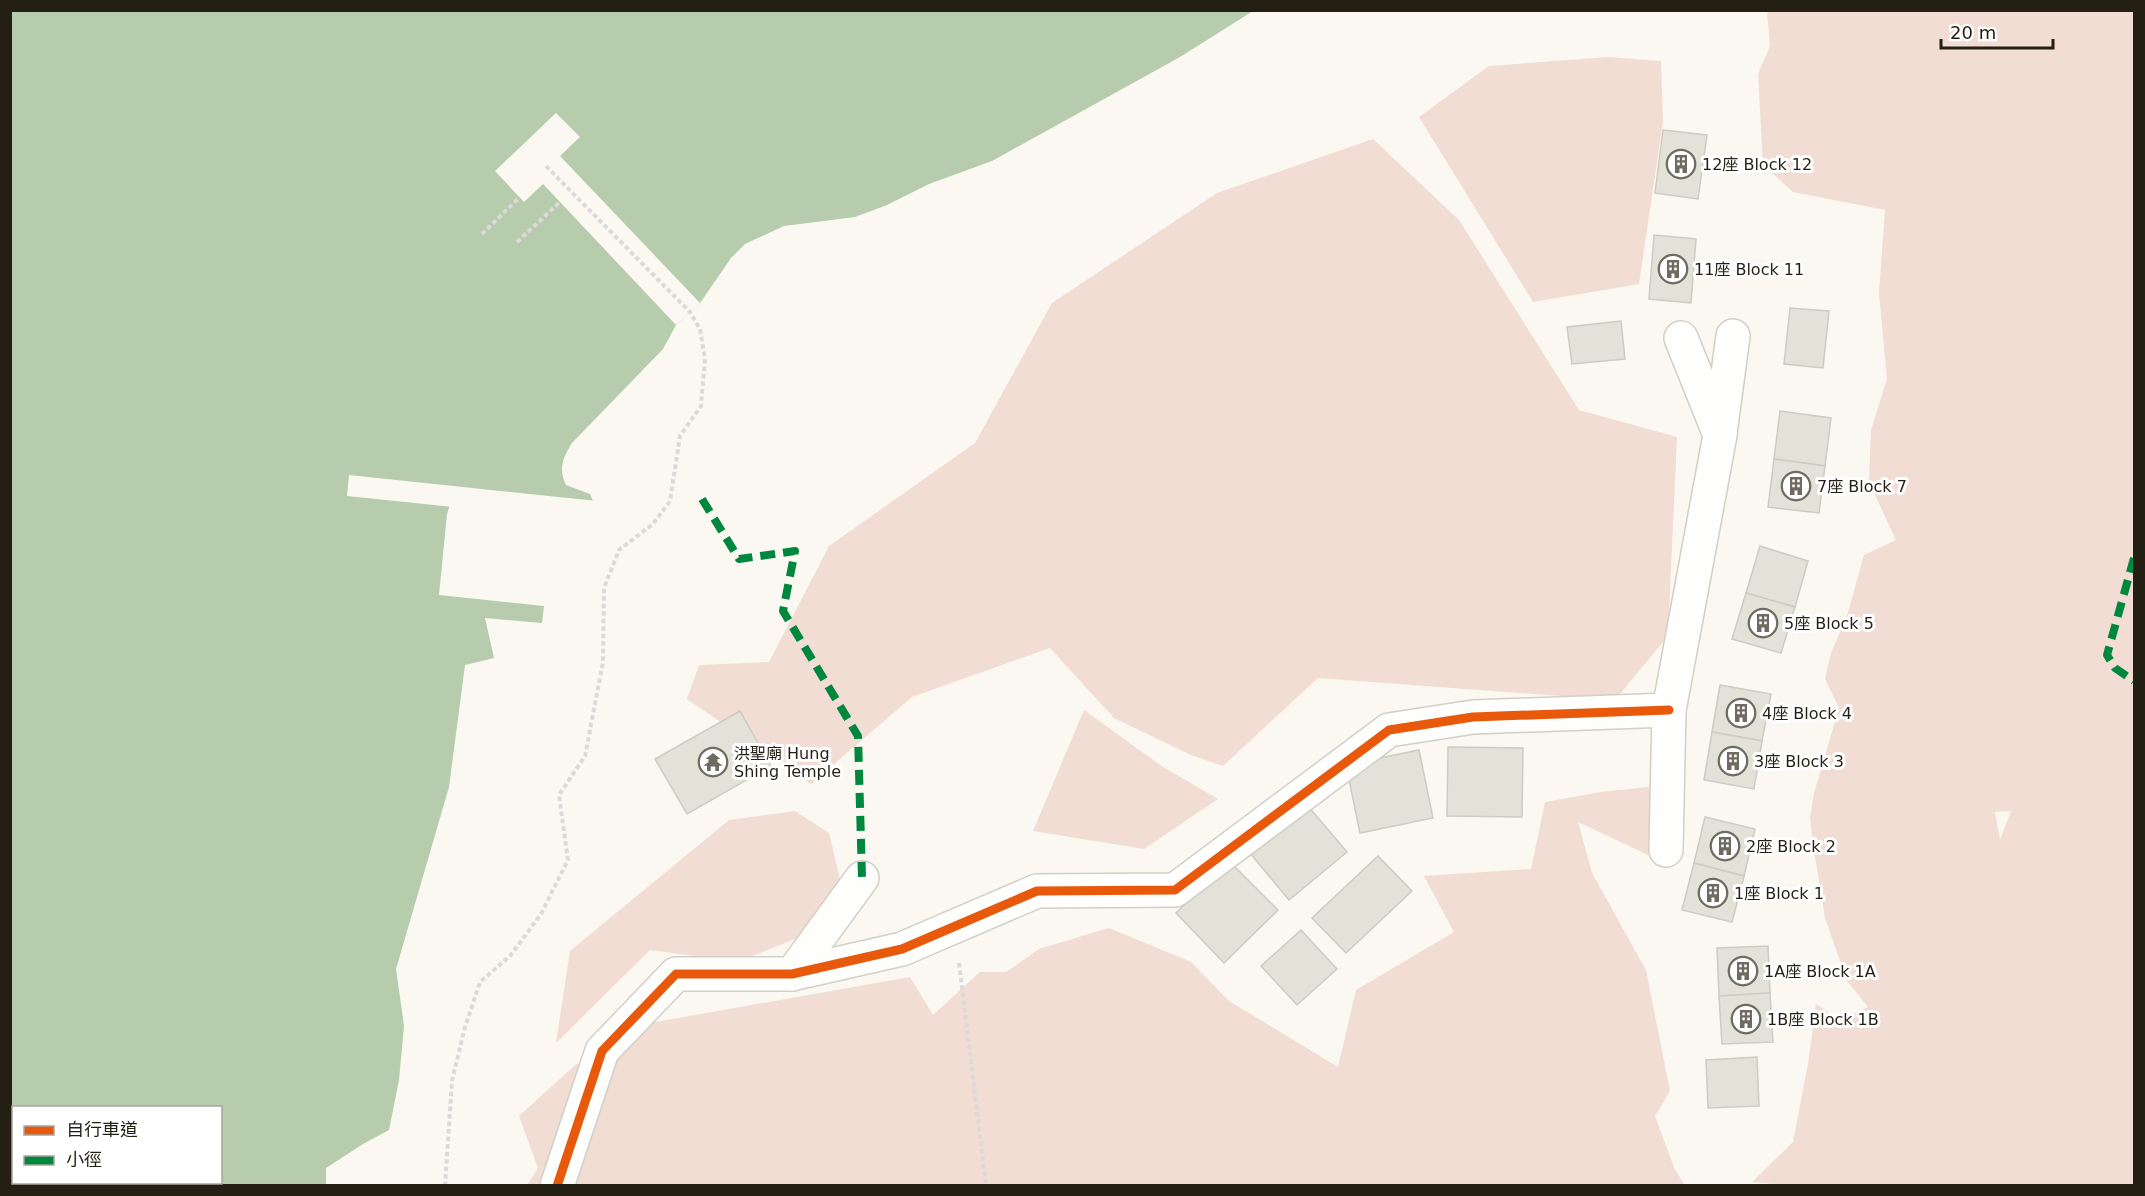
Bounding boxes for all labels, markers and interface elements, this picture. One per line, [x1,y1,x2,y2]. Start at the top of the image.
scale bar [1941,12,2054,50]
text: 20 m [1950,22,1996,43]
building icon: 12座 Block 12 [1665,148,1697,180]
place label: 12座 Block 12 [1702,155,1812,174]
building icon: 11座 Block 11 [1657,253,1689,285]
place label: 11座 Block 11 [1694,260,1804,279]
building icon: 7座 Block 7 [1780,470,1812,502]
place label: 7座 Block 7 [1817,477,1907,496]
building icon: 5座 Block 5 [1747,607,1779,639]
place label: 5座 Block 5 [1784,614,1874,633]
building icon: 4座 Block 4 [1725,697,1757,729]
place label: 4座 Block 4 [1762,704,1852,723]
place label: 洪聖廟 Hung Shing Temple [734,744,841,781]
building icon: 3座 Block 3 [1717,745,1749,777]
temple icon: 洪聖廟 Hung Shing Temple [697,746,729,778]
place label: 3座 Block 3 [1754,752,1844,771]
building icon: 2座 Block 2 [1709,830,1741,862]
place label: 2座 Block 2 [1746,837,1836,856]
building icon: 1座 Block 1 [1697,877,1729,909]
place label: 1座 Block 1 [1734,884,1824,903]
building icon: 1A座 Block 1A [1727,955,1759,987]
place label: 1A座 Block 1A [1764,962,1876,981]
building icon: 1B座 Block 1B [1730,1003,1762,1035]
place label: 1B座 Block 1B [1767,1010,1879,1029]
legend [12,1106,222,1184]
text: 自行車道 [66,1119,138,1140]
text: 小徑 [66,1149,102,1170]

